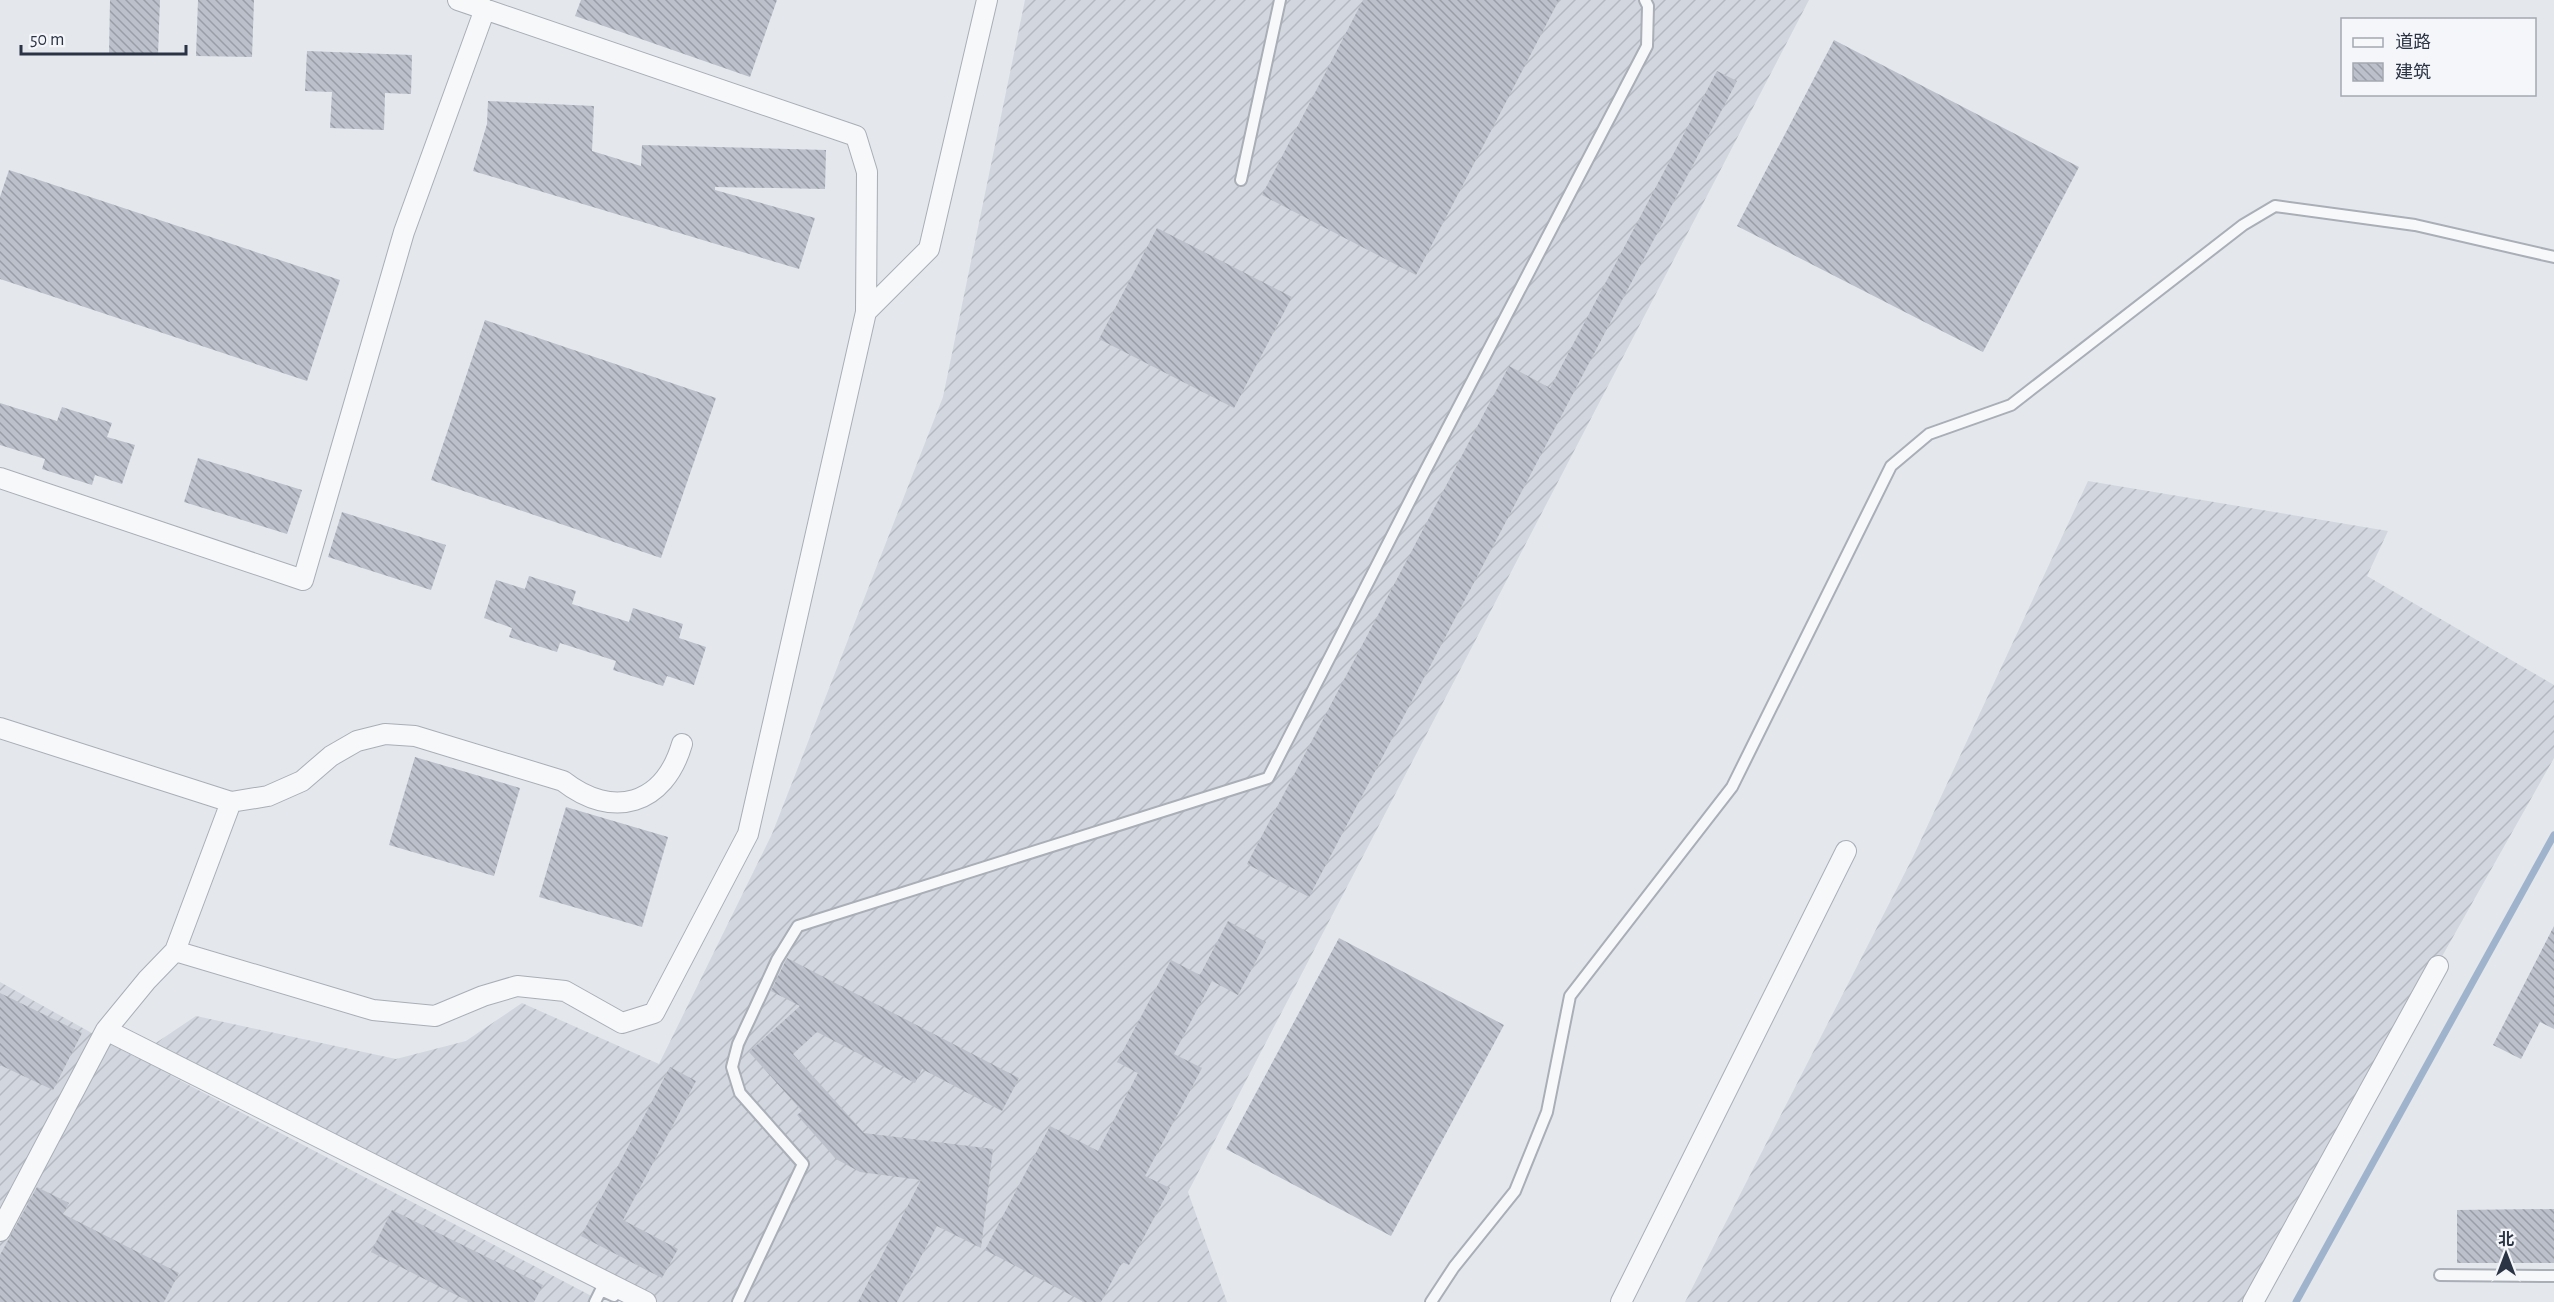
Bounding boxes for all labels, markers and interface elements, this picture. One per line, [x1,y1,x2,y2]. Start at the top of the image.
scale bar [21,18,186,56]
legend [2341,18,2536,96]
text: 50 m [30,31,64,49]
text: 道路 [2395,32,2431,52]
text: 建筑 [2395,62,2431,82]
north arrow [2476,1224,2536,1284]
text: 北 [2498,1231,2514,1248]

